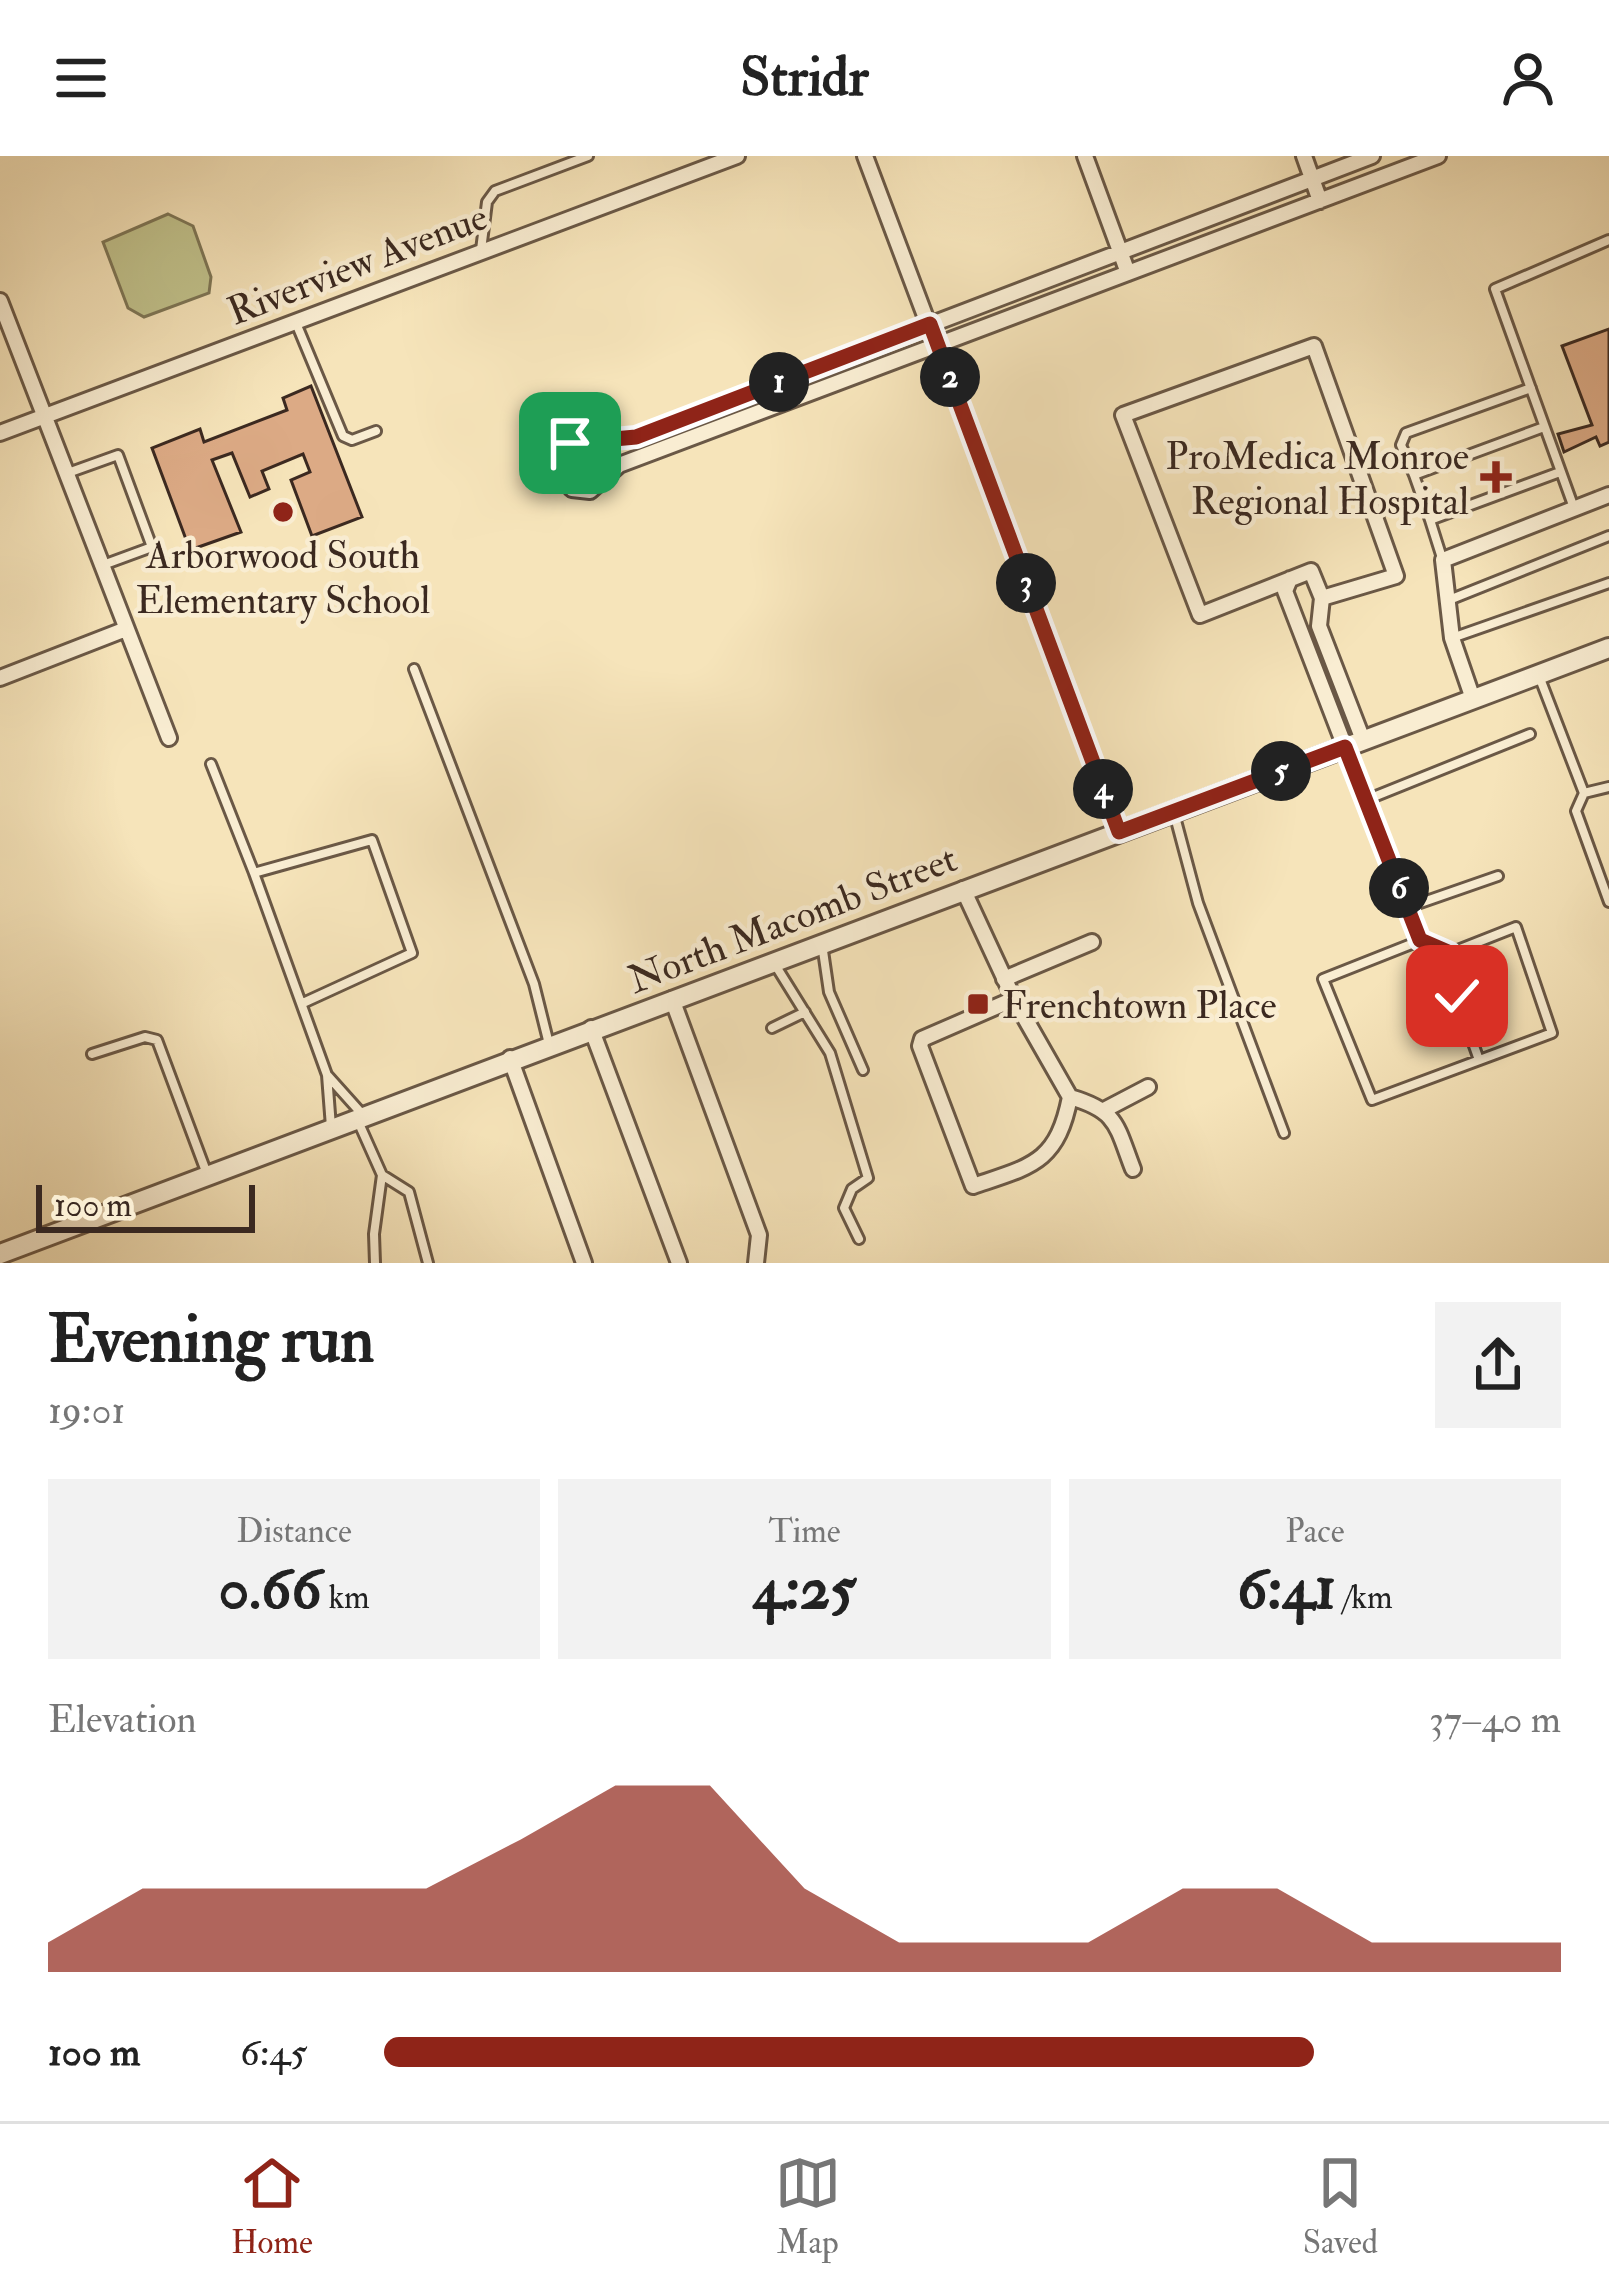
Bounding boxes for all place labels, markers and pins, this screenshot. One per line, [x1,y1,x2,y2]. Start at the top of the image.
pin: 2 [920,347,980,407]
pin: 1 [749,352,809,412]
pin [519,392,621,494]
place label: ProMedica Monroe Regional Hospital [1166,432,1469,526]
marker: ProMedica Monroe Regional Hospital [1480,461,1512,493]
marker: Arborwood South Elementary School [270,499,296,525]
place label: Arborwood South Elementary School [136,531,430,625]
pin: 3 [996,553,1056,613]
pin: 5 [1251,741,1311,801]
pin: 4 [1073,759,1133,819]
pin: 6 [1369,858,1429,918]
pin [1406,945,1508,1047]
place label: Frenchtown Place [1002,981,1276,1030]
marker: Frenchtown Place [965,991,991,1017]

